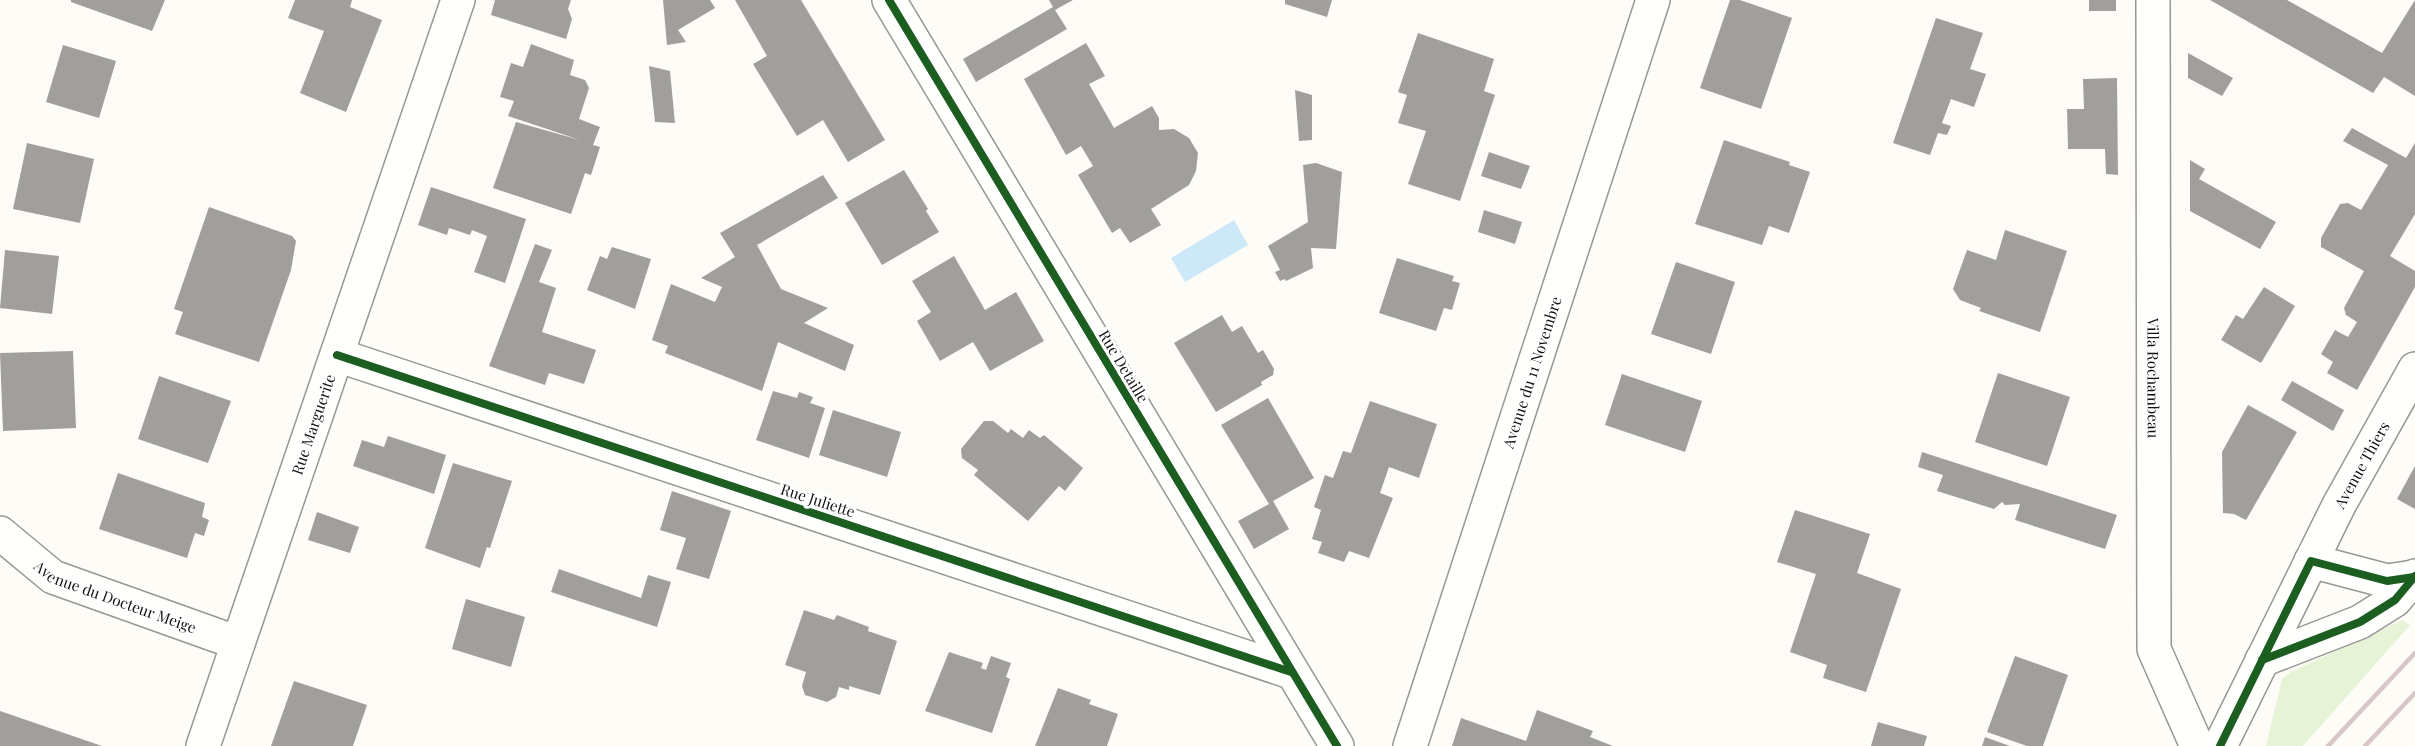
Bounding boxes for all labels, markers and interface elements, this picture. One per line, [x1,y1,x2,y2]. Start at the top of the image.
street label: Avenue du 11 Novembre [1497,294,1566,452]
street label: Villa Rochambeau [2143,317,2164,438]
street label: Rue Detaille [1094,326,1154,406]
street label: Rue Marguerite [286,371,339,477]
street label: Avenue Thiers [2329,418,2394,512]
street label: Rue Juliette [778,479,858,521]
street label: Avenue du Docteur Meige [29,555,199,637]

